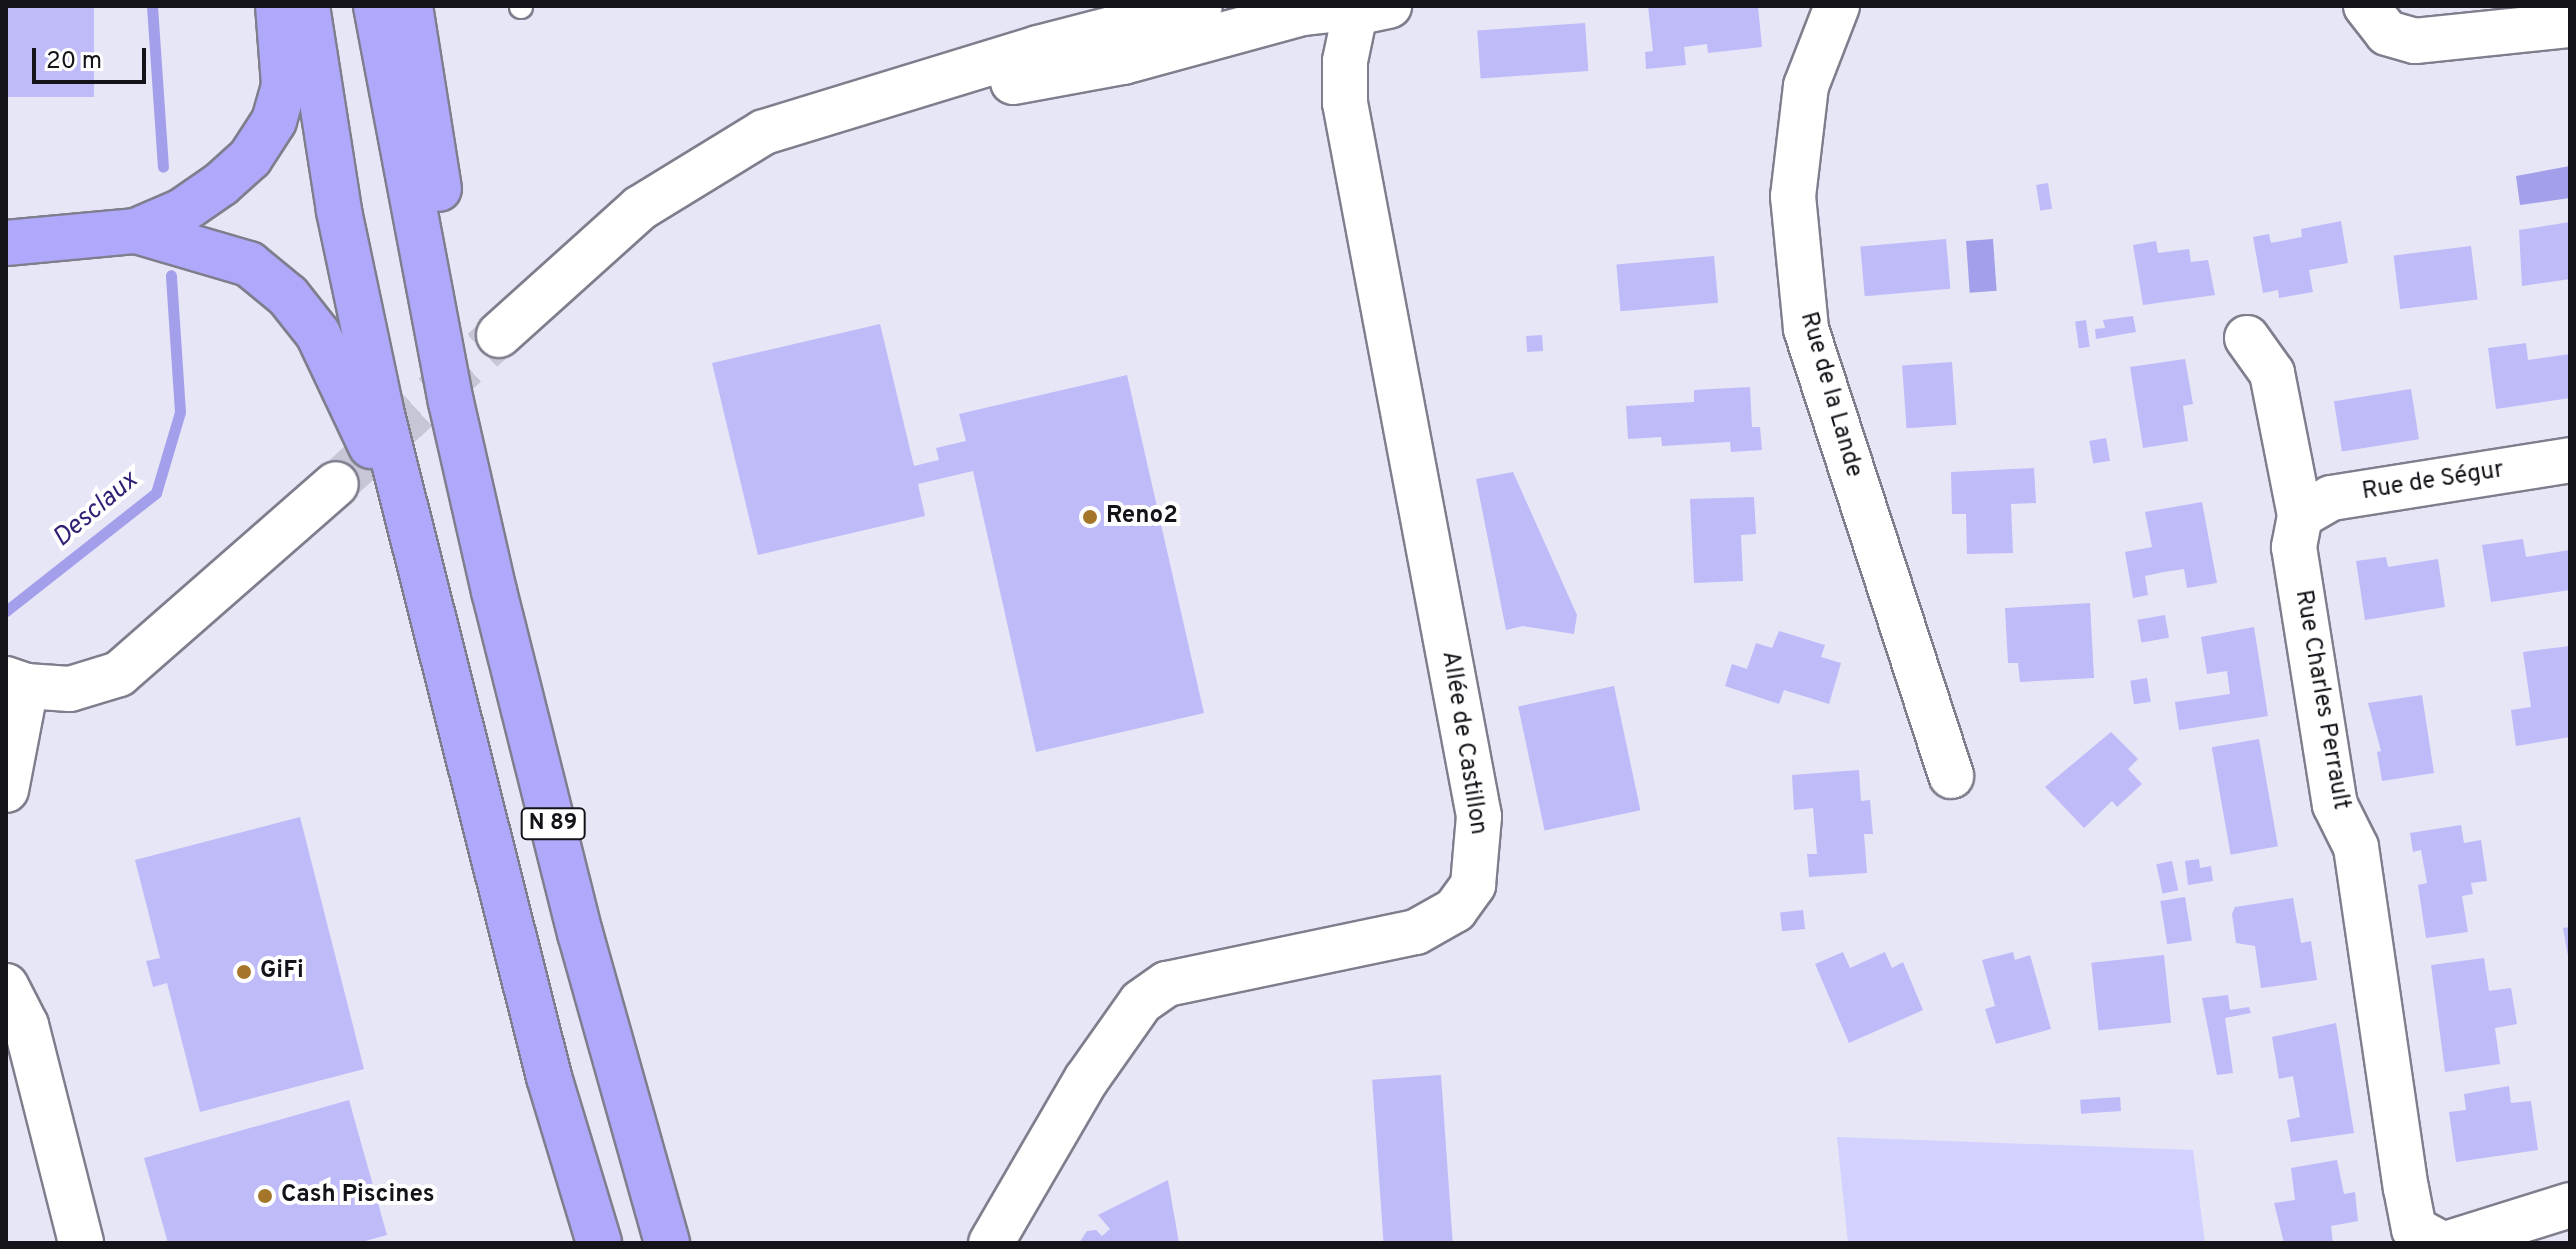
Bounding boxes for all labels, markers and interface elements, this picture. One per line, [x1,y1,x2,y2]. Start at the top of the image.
scale bar [36,32,150,82]
text: 20 m [46,47,102,77]
street label: Rue de la Lande [1793,309,1867,481]
street label: Rue de Ségur [2360,457,2506,507]
water label: Desclaux [47,466,145,554]
place label: Reno2 [1106,503,1178,531]
marker: Reno2 [1081,508,1099,526]
street label: Rue Charles Perrault [2287,588,2355,812]
street label: Allée de Castillon [1434,649,1492,837]
road number: N 89 [519,806,587,842]
place label: GiFi [260,958,304,986]
marker: GiFi [235,963,253,981]
place label: Cash Piscines [281,1182,435,1210]
marker: Cash Piscines [256,1187,274,1205]

